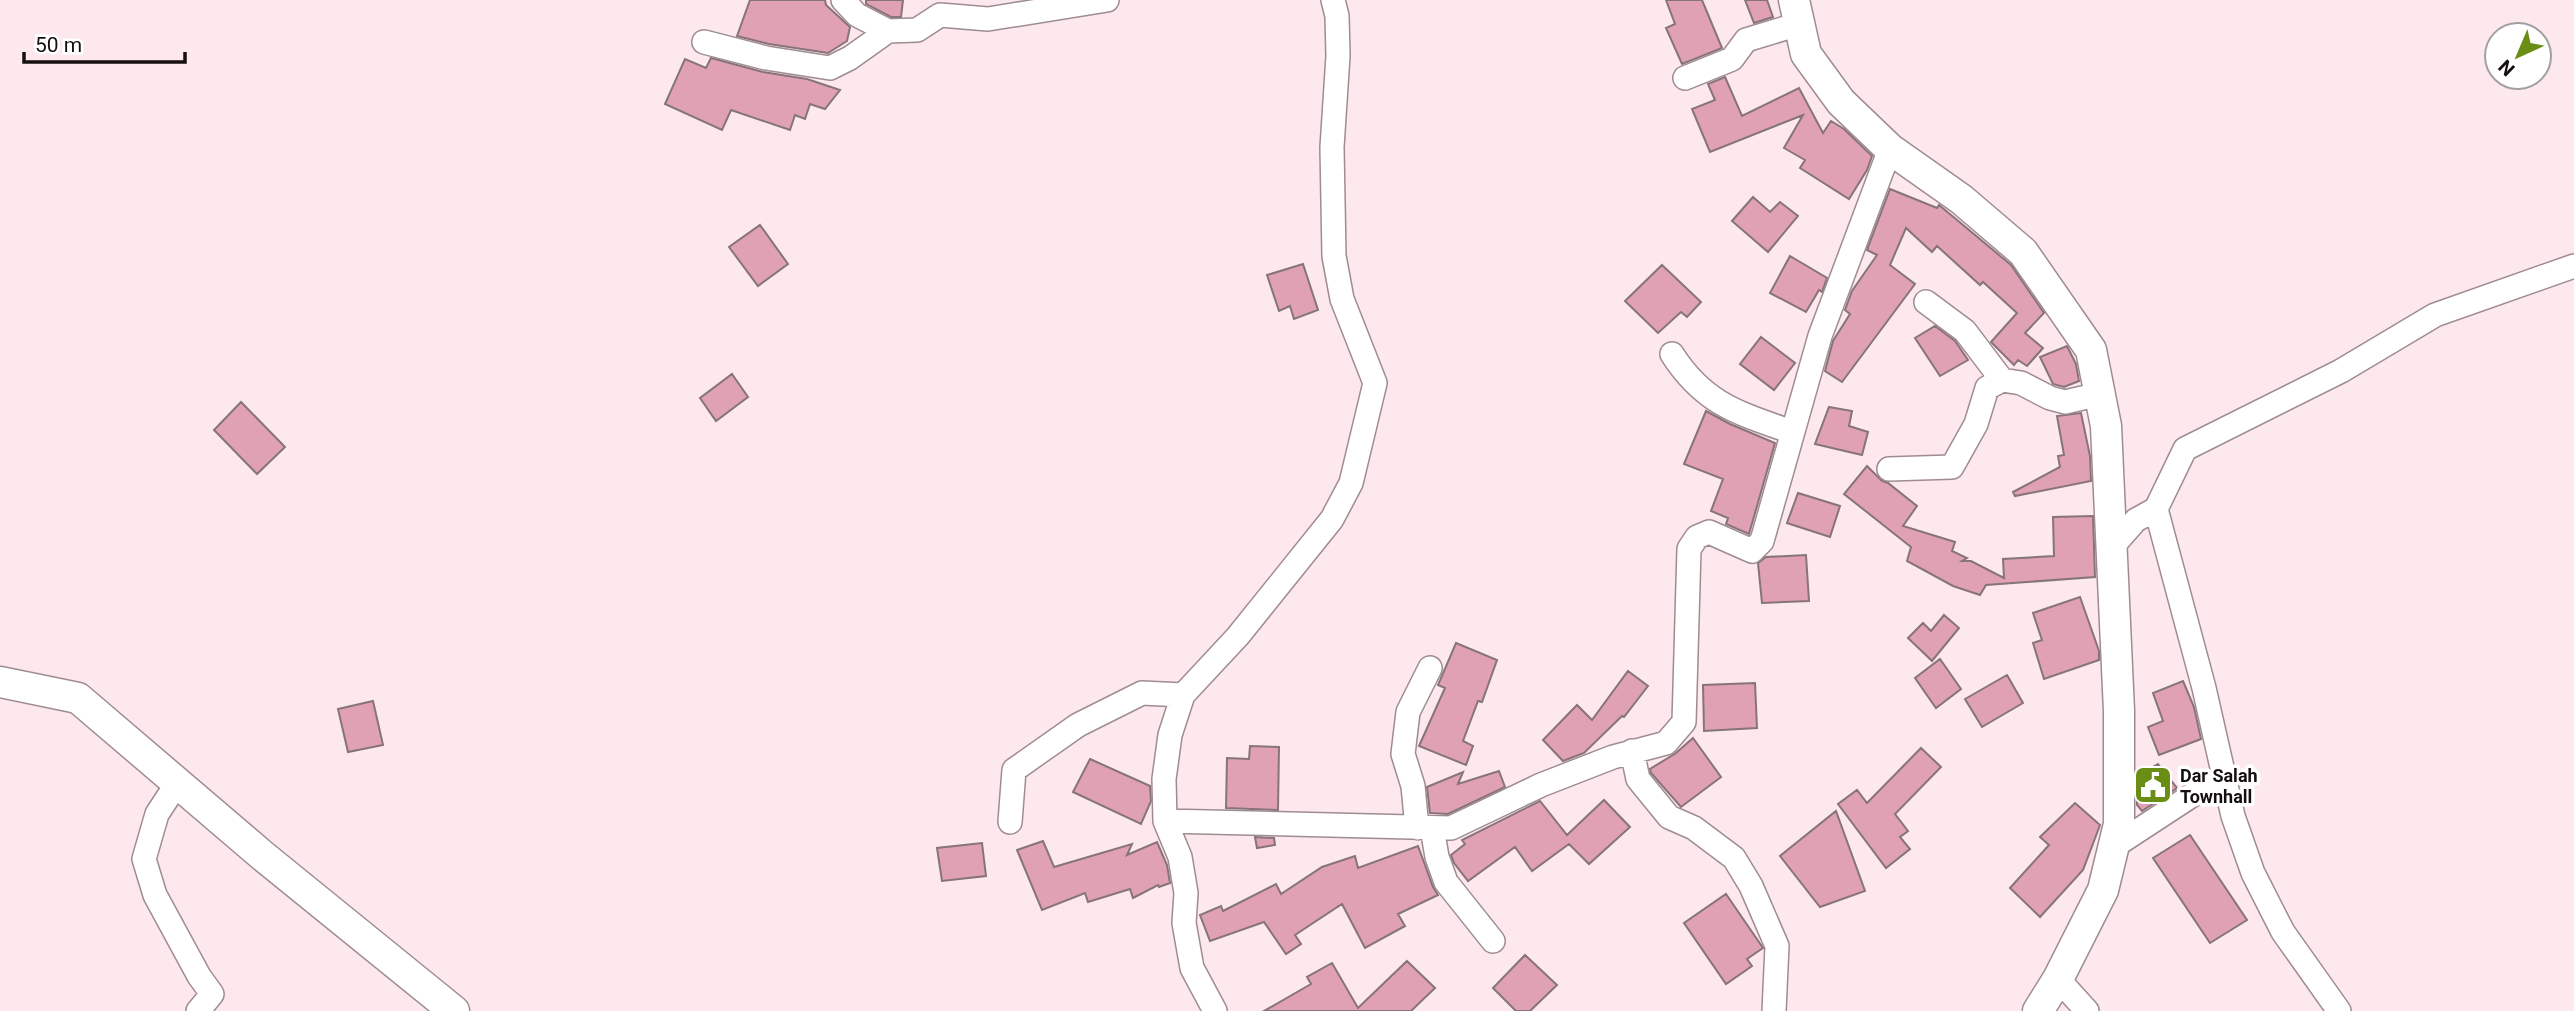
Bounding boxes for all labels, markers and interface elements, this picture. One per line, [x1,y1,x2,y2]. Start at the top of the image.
scale bar [24,21,186,65]
north arrow [2483,21,2553,91]
text: 50 m [35,33,82,57]
text: N [2494,55,2519,81]
public building icon: Dar Salah Townhall [2132,764,2174,806]
place label: Dar Salah Townhall [2180,765,2258,807]

